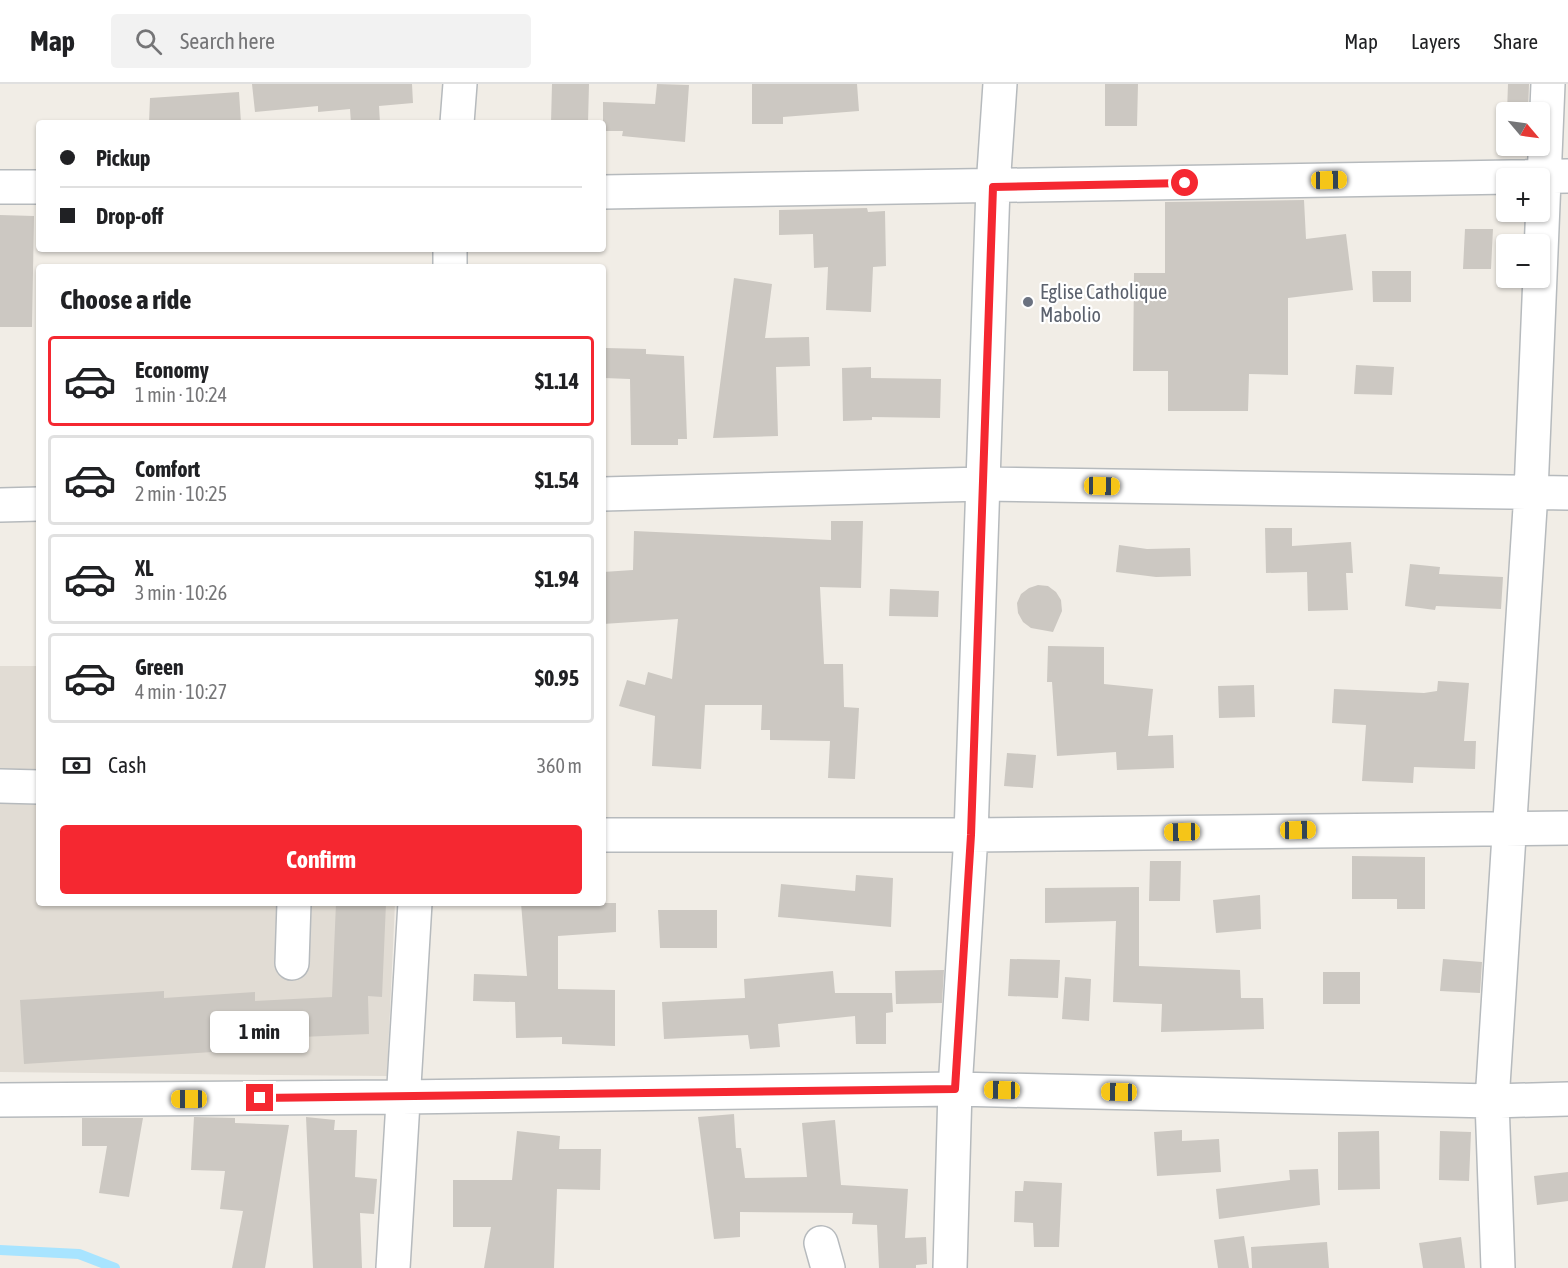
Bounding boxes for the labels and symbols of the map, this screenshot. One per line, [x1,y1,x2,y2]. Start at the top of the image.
north arrow [1496,102,1550,156]
route start [1171,169,1198,196]
car [1311,171,1347,189]
place label: Eglise Catholique Mabolio [1040,280,1167,326]
marker: Eglise Catholique Mabolio [1021,295,1035,309]
car [1084,477,1120,495]
car [1280,821,1316,839]
car [1164,823,1200,841]
callout: 1 min [210,1011,310,1053]
car [984,1081,1020,1099]
car [1101,1083,1137,1101]
route end [246,1084,273,1111]
car [171,1090,207,1108]

